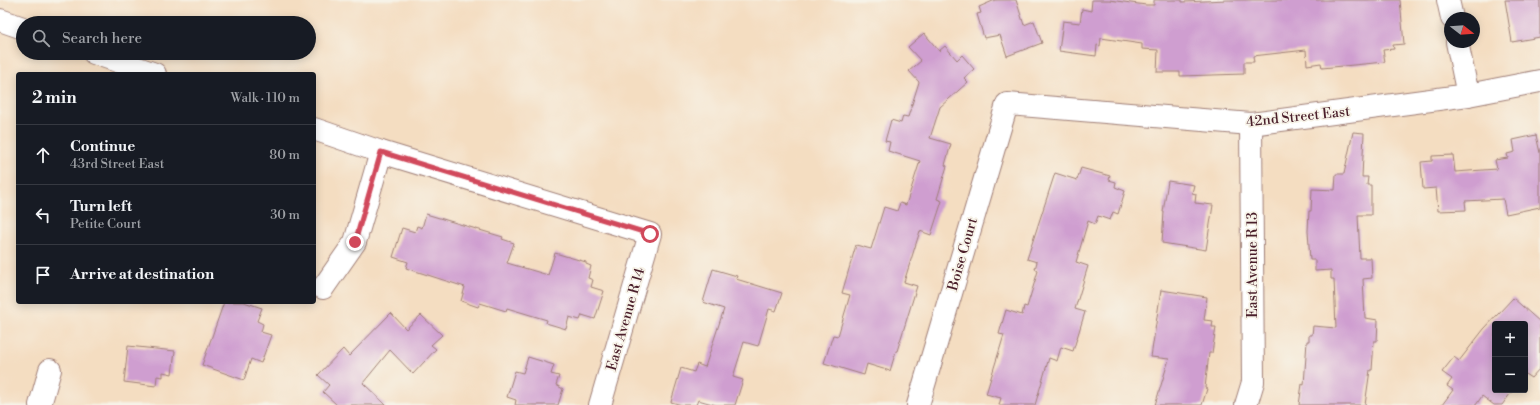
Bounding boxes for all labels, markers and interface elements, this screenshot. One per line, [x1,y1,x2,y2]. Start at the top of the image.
north arrow [1444,12,1480,48]
search box [16,16,316,60]
icon: search [30,27,52,49]
text: Search here [62,29,142,48]
text: 2 min [32,87,77,109]
text: Walk · 110 m [230,90,300,106]
street label: 42nd Street East [1245,103,1351,131]
text: Continue [70,137,135,156]
icon: ahead [32,144,54,166]
text: 80 m [269,147,300,163]
text: 43rd Street East [70,156,164,172]
text: Turn left [70,197,132,216]
icon: left [32,204,54,226]
text: 30 m [270,207,300,223]
street label: East Avenue R 13 [1244,212,1262,318]
text: Petite Court [70,216,141,232]
street label: Boise Court [944,216,982,294]
route start [641,225,659,243]
route end [346,233,364,251]
icon: arrive [32,264,54,286]
text: Arrive at destination [70,265,214,284]
street label: East Avenue R 14 [603,266,649,373]
map controls [1492,321,1528,393]
button: + [1492,321,1528,357]
button: − [1492,357,1528,393]

